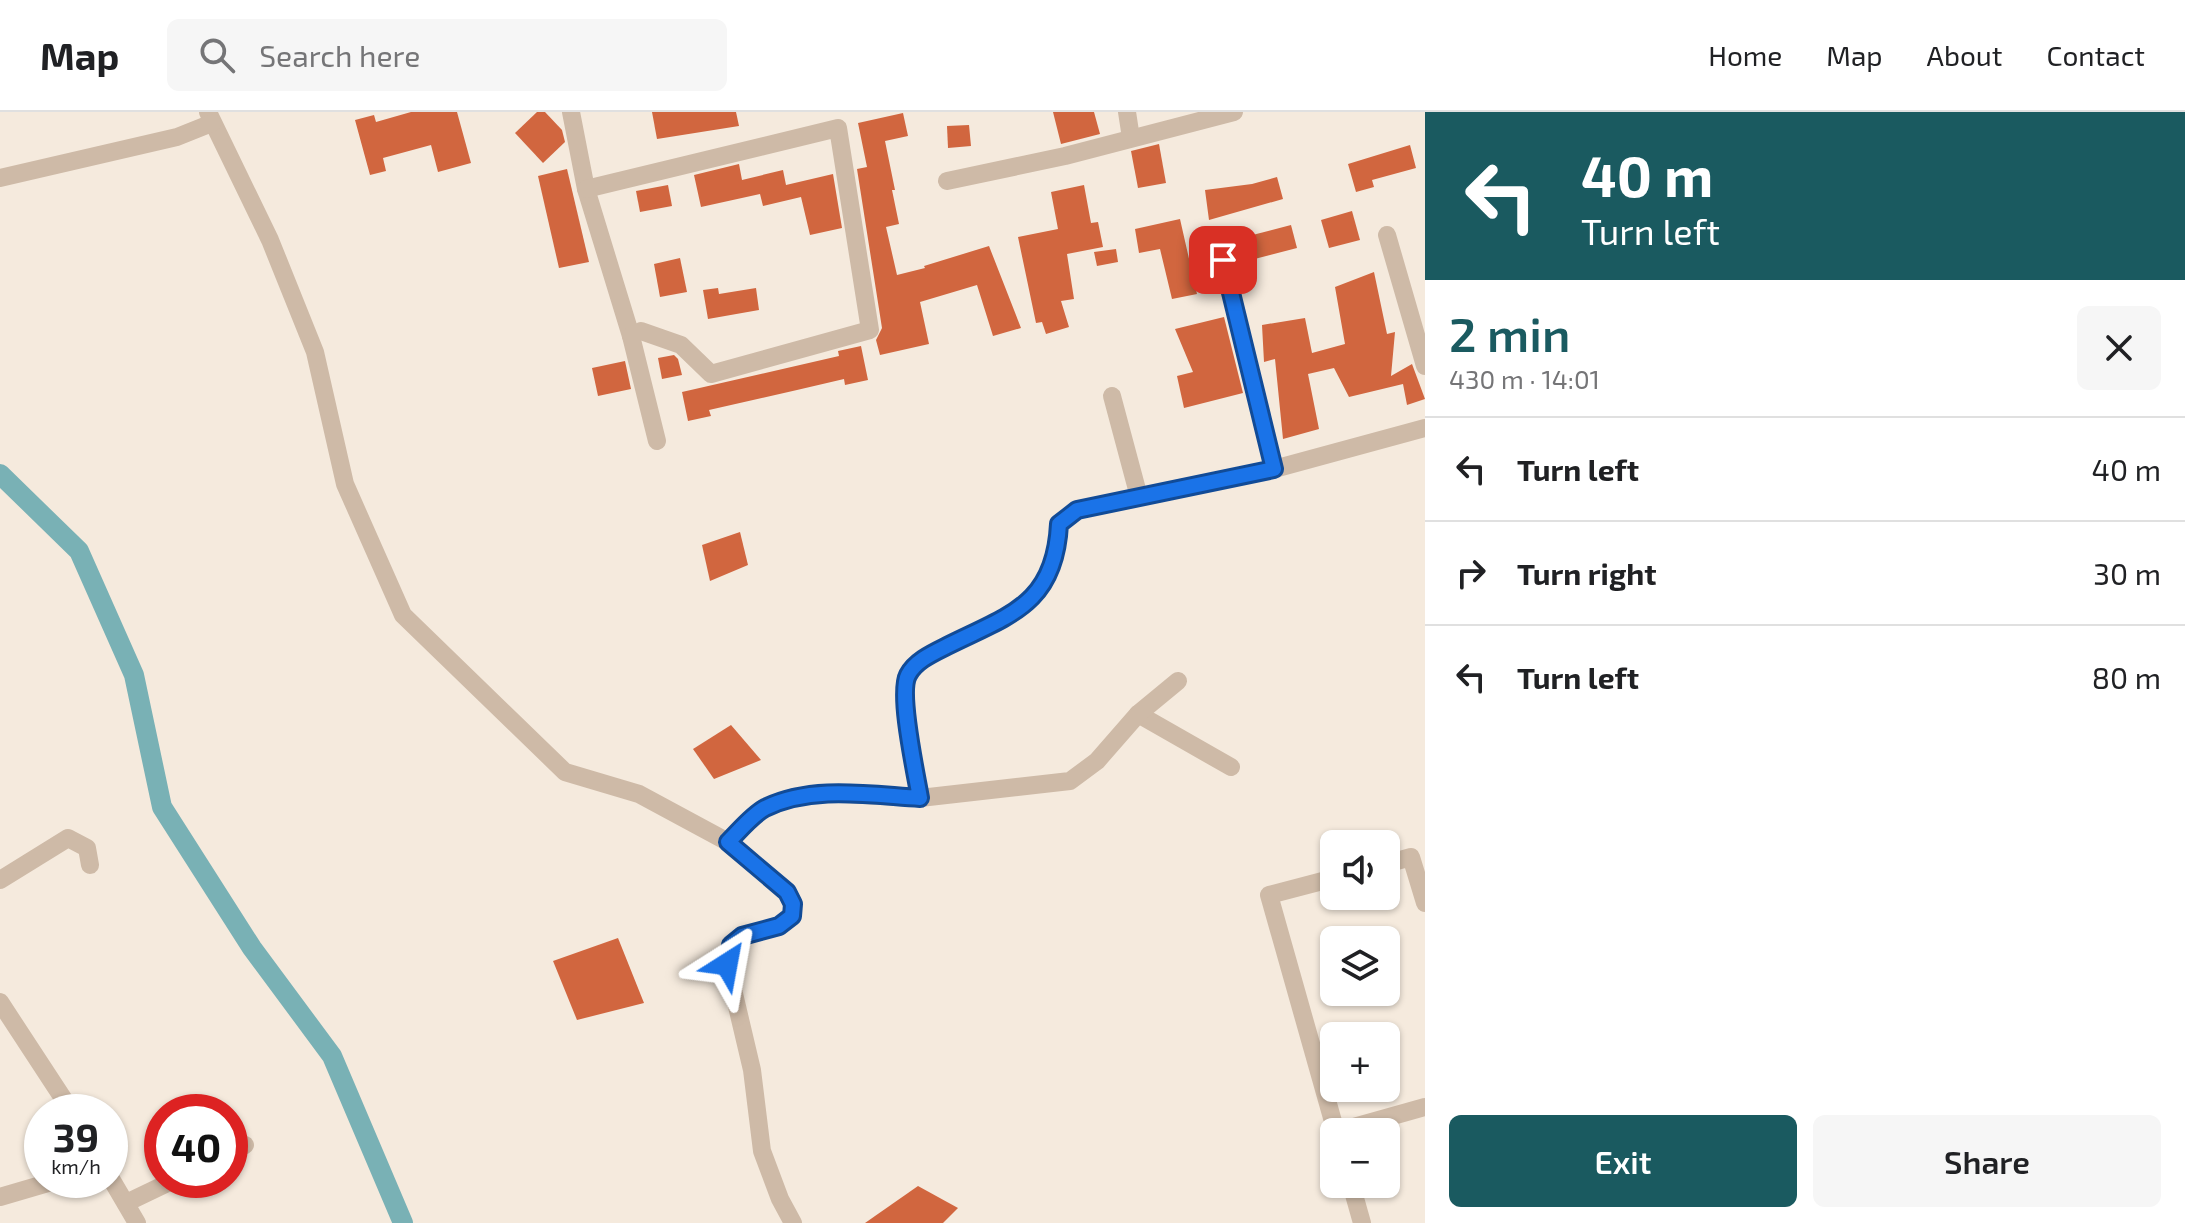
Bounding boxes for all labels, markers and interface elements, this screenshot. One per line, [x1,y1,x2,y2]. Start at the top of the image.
search box [167,19,727,91]
text: Map [40,32,119,78]
icon: search [195,33,239,77]
text: Search here [259,37,420,73]
text: Home [1708,38,1782,72]
text: Map [1826,38,1883,72]
text: About [1927,38,2002,72]
text: Contact [2046,38,2145,72]
text: 40 m [1581,141,1713,208]
icon: left [1449,144,1553,248]
text: Turn left [1581,209,1720,252]
pin [1189,226,1257,294]
icon: arrive [1201,238,1245,282]
text: 2 min [1449,304,1570,362]
button: close [2077,306,2161,390]
text: 430 m · 14:01 [1449,363,1600,394]
icon: left [1449,447,1493,491]
text: Turn left [1517,451,1639,487]
text: 40 m [2091,451,2161,487]
icon: right [1449,551,1493,595]
text: Turn right [1517,555,1657,591]
text: 30 m [2093,555,2161,591]
icon: left [1449,655,1493,699]
text: Turn left [1517,659,1639,695]
text: 80 m [2092,659,2161,695]
map controls [1320,830,1400,1198]
button: sound [1320,830,1400,910]
position arrow [685,922,769,1006]
button: layers [1320,926,1400,1006]
button: + [1320,1022,1400,1102]
speed limit sign: 40 [144,1094,248,1198]
text: 39 [53,1112,99,1160]
button: Exit [1449,1115,1797,1207]
button: Share [1813,1115,2161,1207]
button: − [1320,1118,1400,1198]
text: km/h [51,1154,101,1178]

